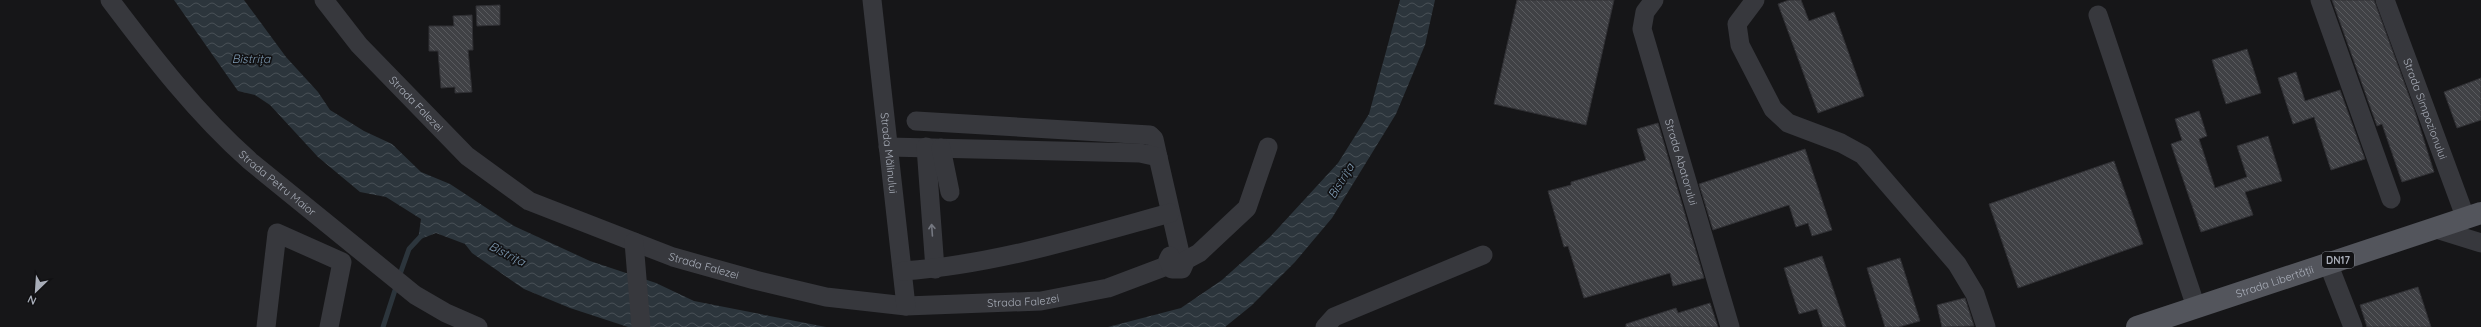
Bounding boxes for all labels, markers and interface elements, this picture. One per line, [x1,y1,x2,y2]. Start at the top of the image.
water label: Bistrița [232,51,271,66]
street label: Strada Simpozionului [2400,56,2450,161]
street label: Strada Falezei [386,73,446,134]
street label: Strada Mălinului [878,112,900,194]
street label: Strada Abatorului [1662,117,1701,207]
street label: Strada Petru Maior [236,147,320,219]
water label: Bistrița [1324,160,1357,201]
one-way arrow [929,224,936,237]
water label: Bistrița [487,238,528,269]
street label: Strada Falezei [667,249,740,282]
road number: DN17 [2322,252,2354,268]
street label: Strada Libertății [2234,262,2315,301]
north arrow [16,271,56,311]
street label: Strada Falezei [987,291,1060,310]
text: N [25,292,38,308]

